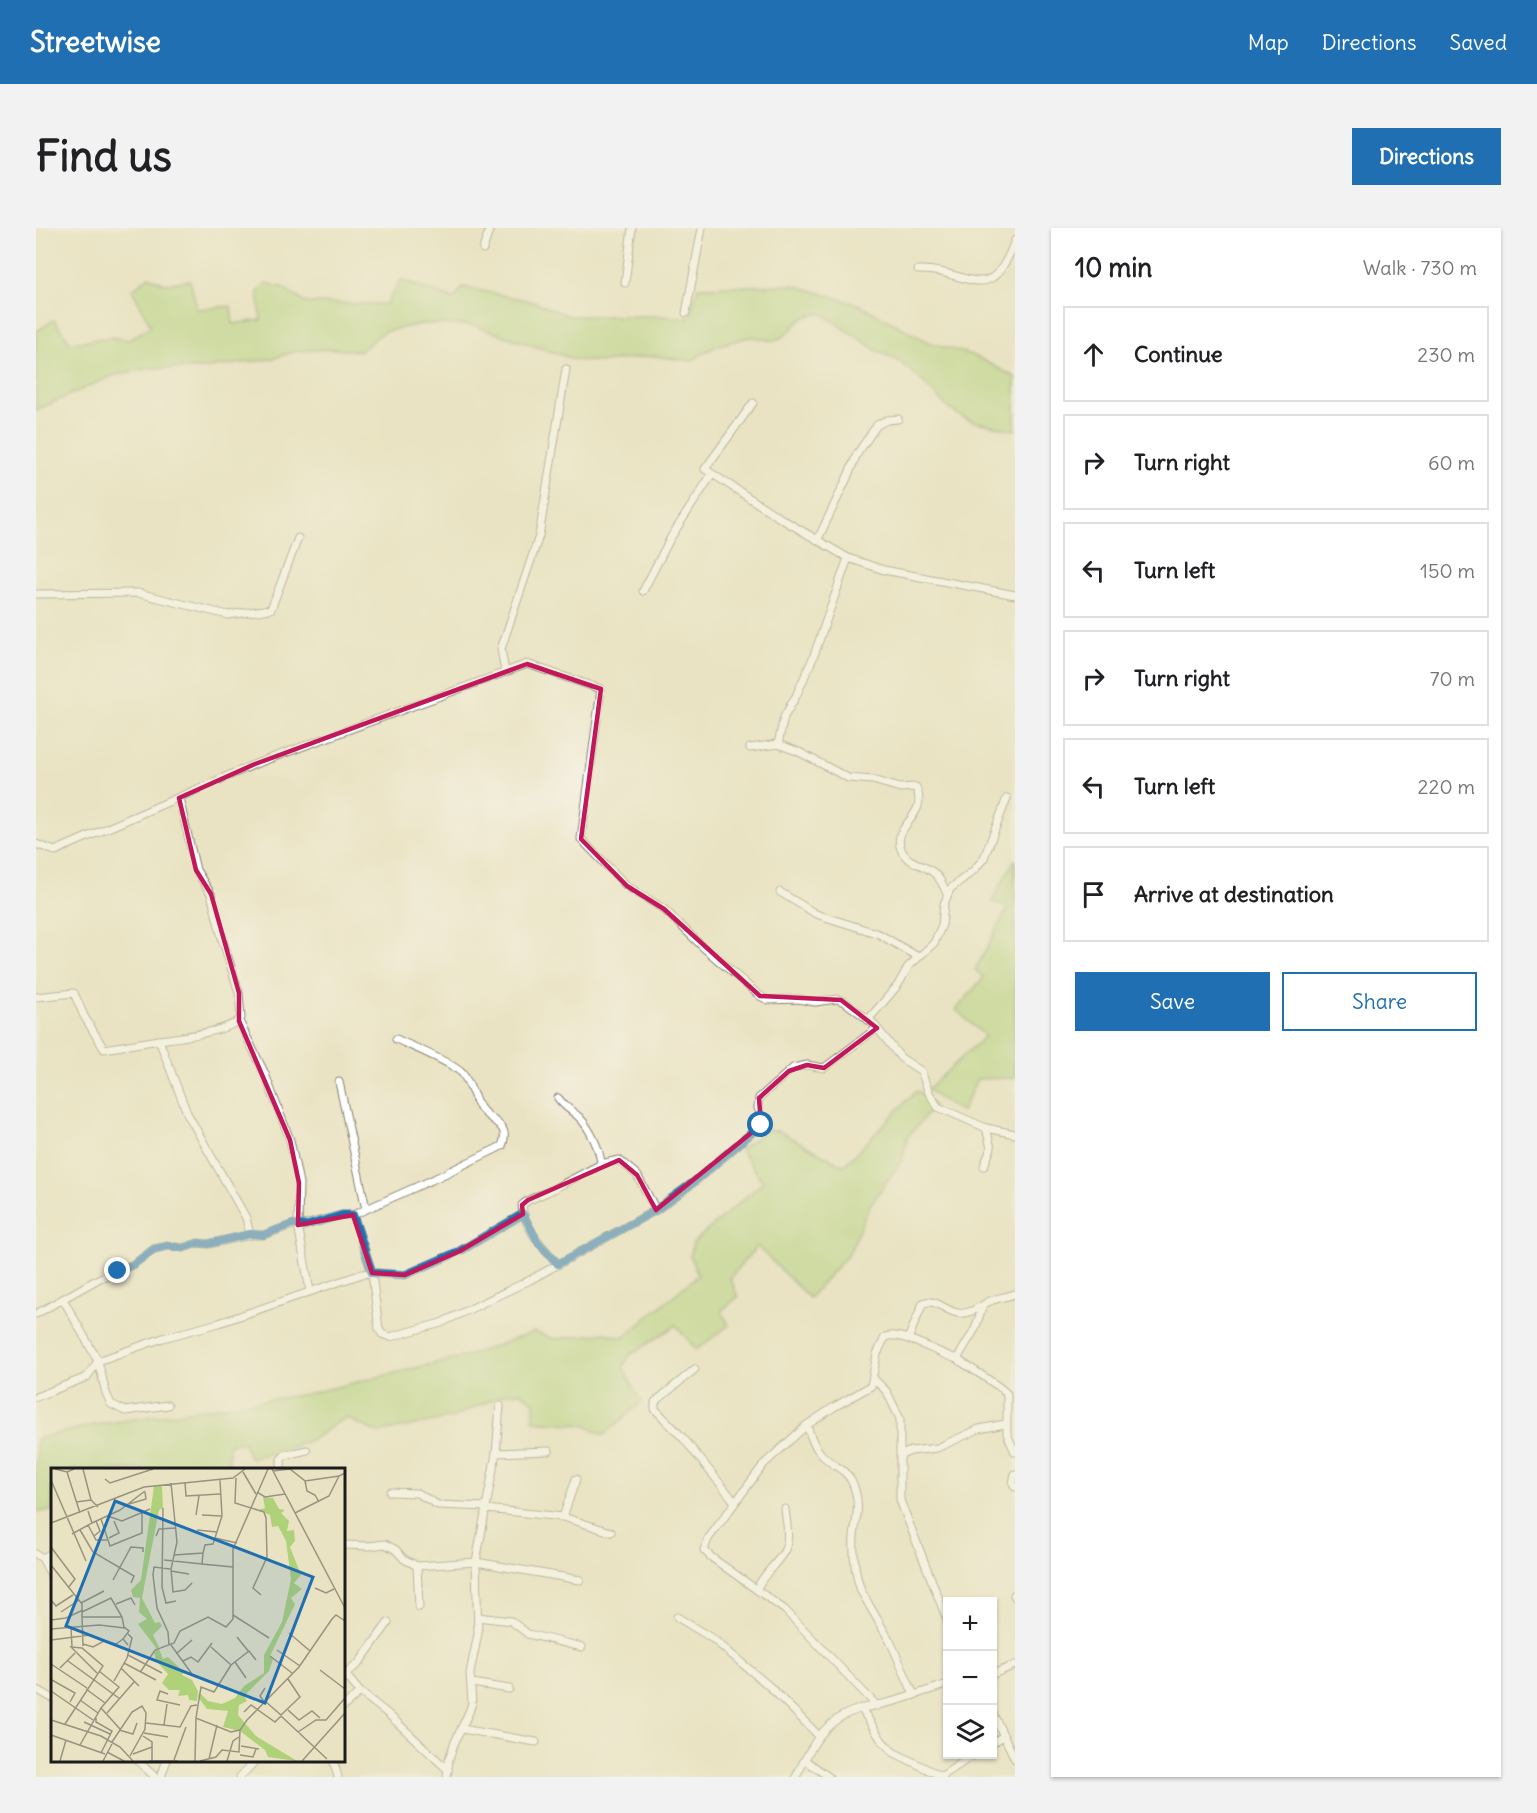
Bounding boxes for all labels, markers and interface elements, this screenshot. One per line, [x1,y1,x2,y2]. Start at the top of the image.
text: Streetwise [30,24,161,60]
text: Map [1248,29,1289,56]
text: Directions [1322,29,1416,56]
text: Saved [1449,29,1507,56]
button: Directions [1352,128,1501,185]
text: Find us [36,130,172,182]
text: 10 min [1075,251,1152,284]
text: Walk · 730 m [1363,255,1477,280]
icon: ahead [1077,338,1110,371]
text: Continue [1134,340,1223,368]
text: 230 m [1417,342,1475,367]
icon: right [1077,446,1110,479]
text: Turn right [1134,448,1230,476]
text: 60 m [1428,450,1475,475]
icon: left [1077,554,1110,587]
text: Turn left [1134,556,1215,584]
text: 150 m [1420,558,1475,583]
icon: right [1077,662,1110,695]
text: Turn right [1134,664,1230,692]
text: 70 m [1430,666,1475,691]
icon: left [1077,770,1110,803]
text: Turn left [1134,772,1215,800]
text: 220 m [1418,774,1475,799]
icon: arrive [1077,878,1110,911]
text: Arrive at destination [1134,880,1334,908]
button: Save [1075,972,1270,1031]
button: Share [1282,972,1477,1031]
route start [747,1111,773,1137]
route end [104,1257,130,1283]
inset map [51,1468,345,1762]
map controls [943,1597,997,1759]
button: + [943,1597,997,1651]
button: − [943,1651,997,1705]
button: layers [943,1705,997,1759]

